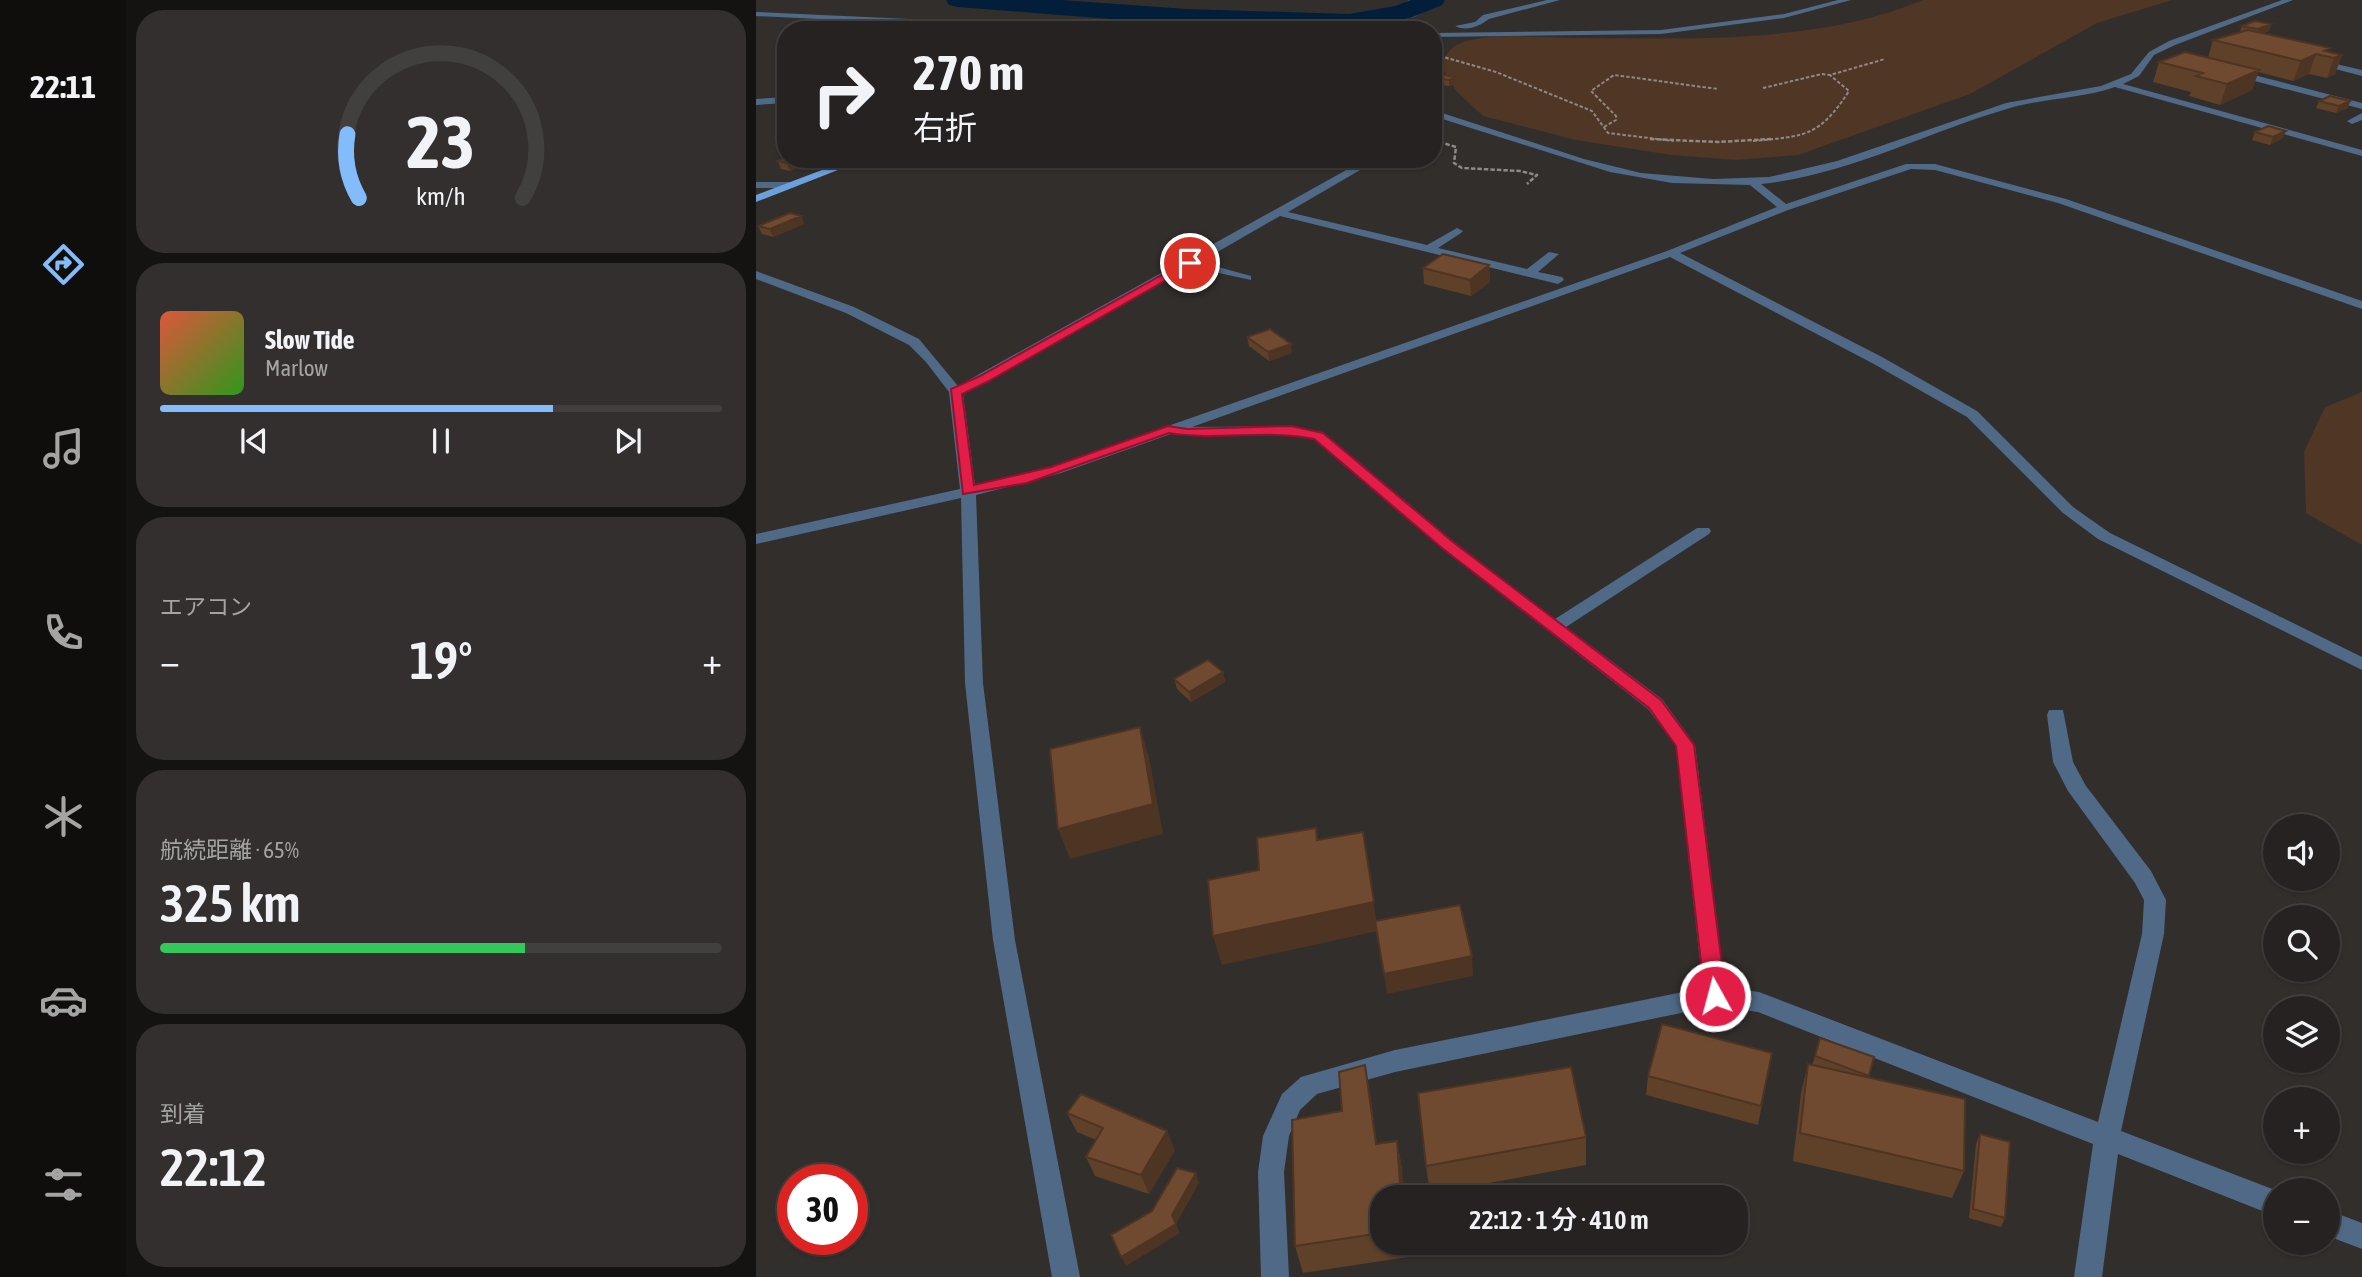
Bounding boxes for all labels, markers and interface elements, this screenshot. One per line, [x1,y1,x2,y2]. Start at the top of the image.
text: 270 m [913,44,1024,100]
icon: right [798,49,889,140]
text: 22:11 [30,68,96,105]
text: 23 [407,100,475,183]
text: 右折 [913,109,977,146]
text: km/h [416,182,466,210]
pin [1160,233,1220,293]
icon: directions [39,240,88,289]
icon: arrive [1171,244,1209,282]
text: Slow Tide [265,325,355,355]
text: Marlow [265,355,328,381]
icon: previous [235,422,273,460]
icon: pause [422,422,460,460]
icon: next [609,422,647,460]
icon: music [39,424,88,473]
text: エアコン [160,594,252,620]
icon: phone [39,608,88,657]
text: 19° [409,630,473,690]
text: − [160,639,180,682]
text: + [702,639,722,682]
icon: climate [39,792,88,841]
map controls [2263,814,2340,1255]
button: sound [2263,814,2340,891]
text: 航続距離 · 65% [160,837,299,863]
text: 325 km [160,873,301,933]
button: search [2263,905,2340,982]
position arrow [1678,959,1752,1033]
icon: car [39,976,88,1025]
button: layers [2263,996,2340,1073]
button: + [2263,1087,2340,1164]
text: 到着 [160,1101,206,1127]
text: 22:12 [160,1137,267,1197]
icon: filters [39,1160,88,1209]
speed limit sign: 30 [777,1164,868,1255]
button: − [2263,1178,2340,1255]
text: 22:12 · 1 分 · 410 m [1469,1205,1649,1235]

